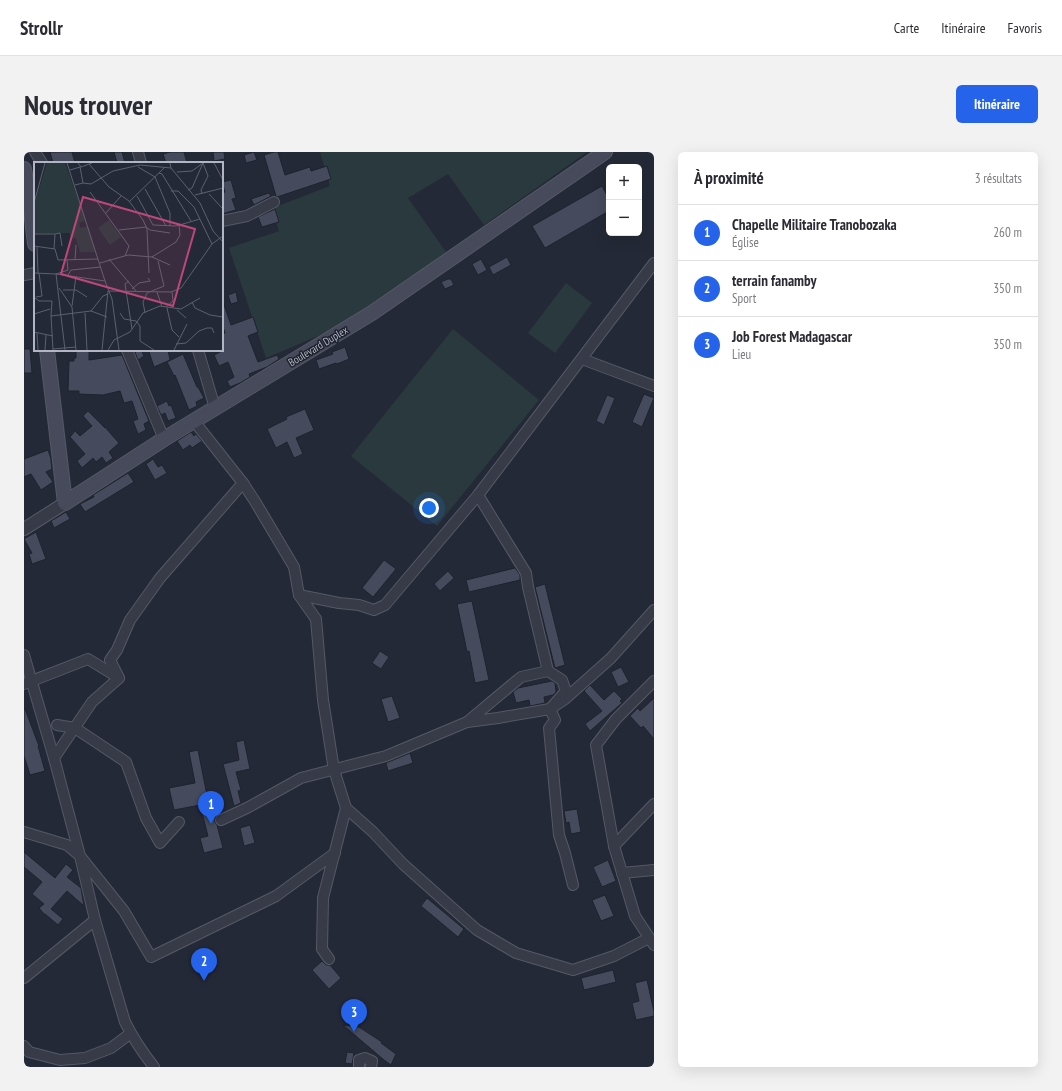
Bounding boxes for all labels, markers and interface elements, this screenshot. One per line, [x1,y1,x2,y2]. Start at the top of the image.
text: Strollr [20,16,63,40]
text: Carte [894,19,919,37]
text: Itinéraire [941,19,986,37]
text: Favoris [1008,19,1042,37]
button: Itinéraire [956,85,1038,123]
text: Nous trouver [24,86,152,123]
inset map [34,162,223,351]
map controls [606,164,642,236]
button: + [606,164,642,200]
text: À proximité [694,167,764,189]
text: 3 résultats [975,170,1022,187]
button: − [606,200,642,236]
text: Chapelle Militaire Tranobozaka [732,215,897,234]
text: 1 [704,224,710,241]
text: 260 m [993,224,1022,241]
text: Église [732,234,759,251]
text: terrain fanamby [732,271,817,290]
text: 2 [704,280,710,297]
text: 350 m [993,280,1022,297]
text: Sport [732,290,756,307]
street label: Boulevard Duplex [286,322,351,369]
text: Job Forest Madagascar [732,327,852,346]
text: 3 [704,336,710,353]
text: 350 m [993,336,1022,353]
text: Lieu [732,346,751,363]
your location [419,498,439,518]
pin: 1 [198,791,224,824]
pin: 2 [191,948,217,981]
pin: 3 [341,999,367,1032]

